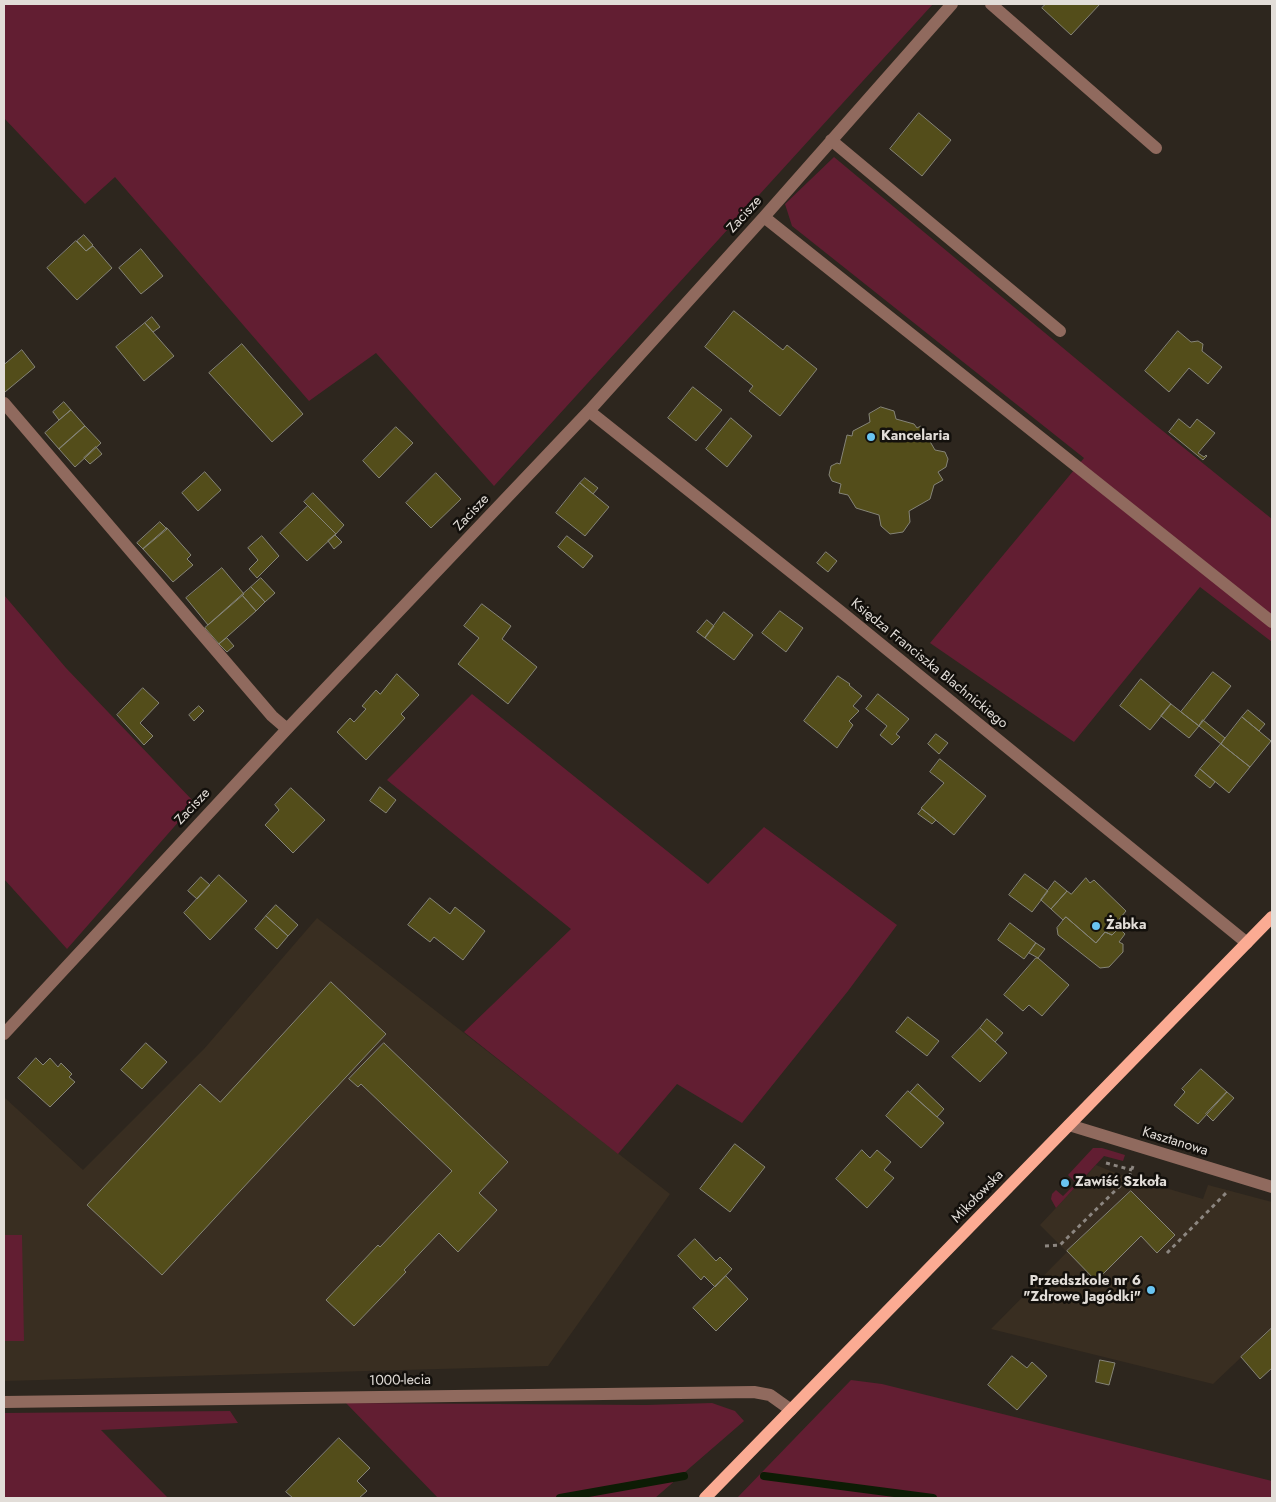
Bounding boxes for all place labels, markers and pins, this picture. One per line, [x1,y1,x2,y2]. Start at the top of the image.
place label: Kancelaria [881,429,950,445]
marker: Kancelaria [865,431,877,443]
place label: Żabka [1106,918,1146,934]
marker: Żabka [1090,920,1102,932]
place label: Zawiść Szkoła [1075,1175,1167,1191]
marker: Zawiść Szkoła [1059,1177,1071,1189]
place label: Przedszkole nr 6 "Zdrowe Jagódki" [1023,1274,1141,1306]
marker: Przedszkole nr 6 "Zdrowe Jagódki" [1145,1284,1157,1296]

